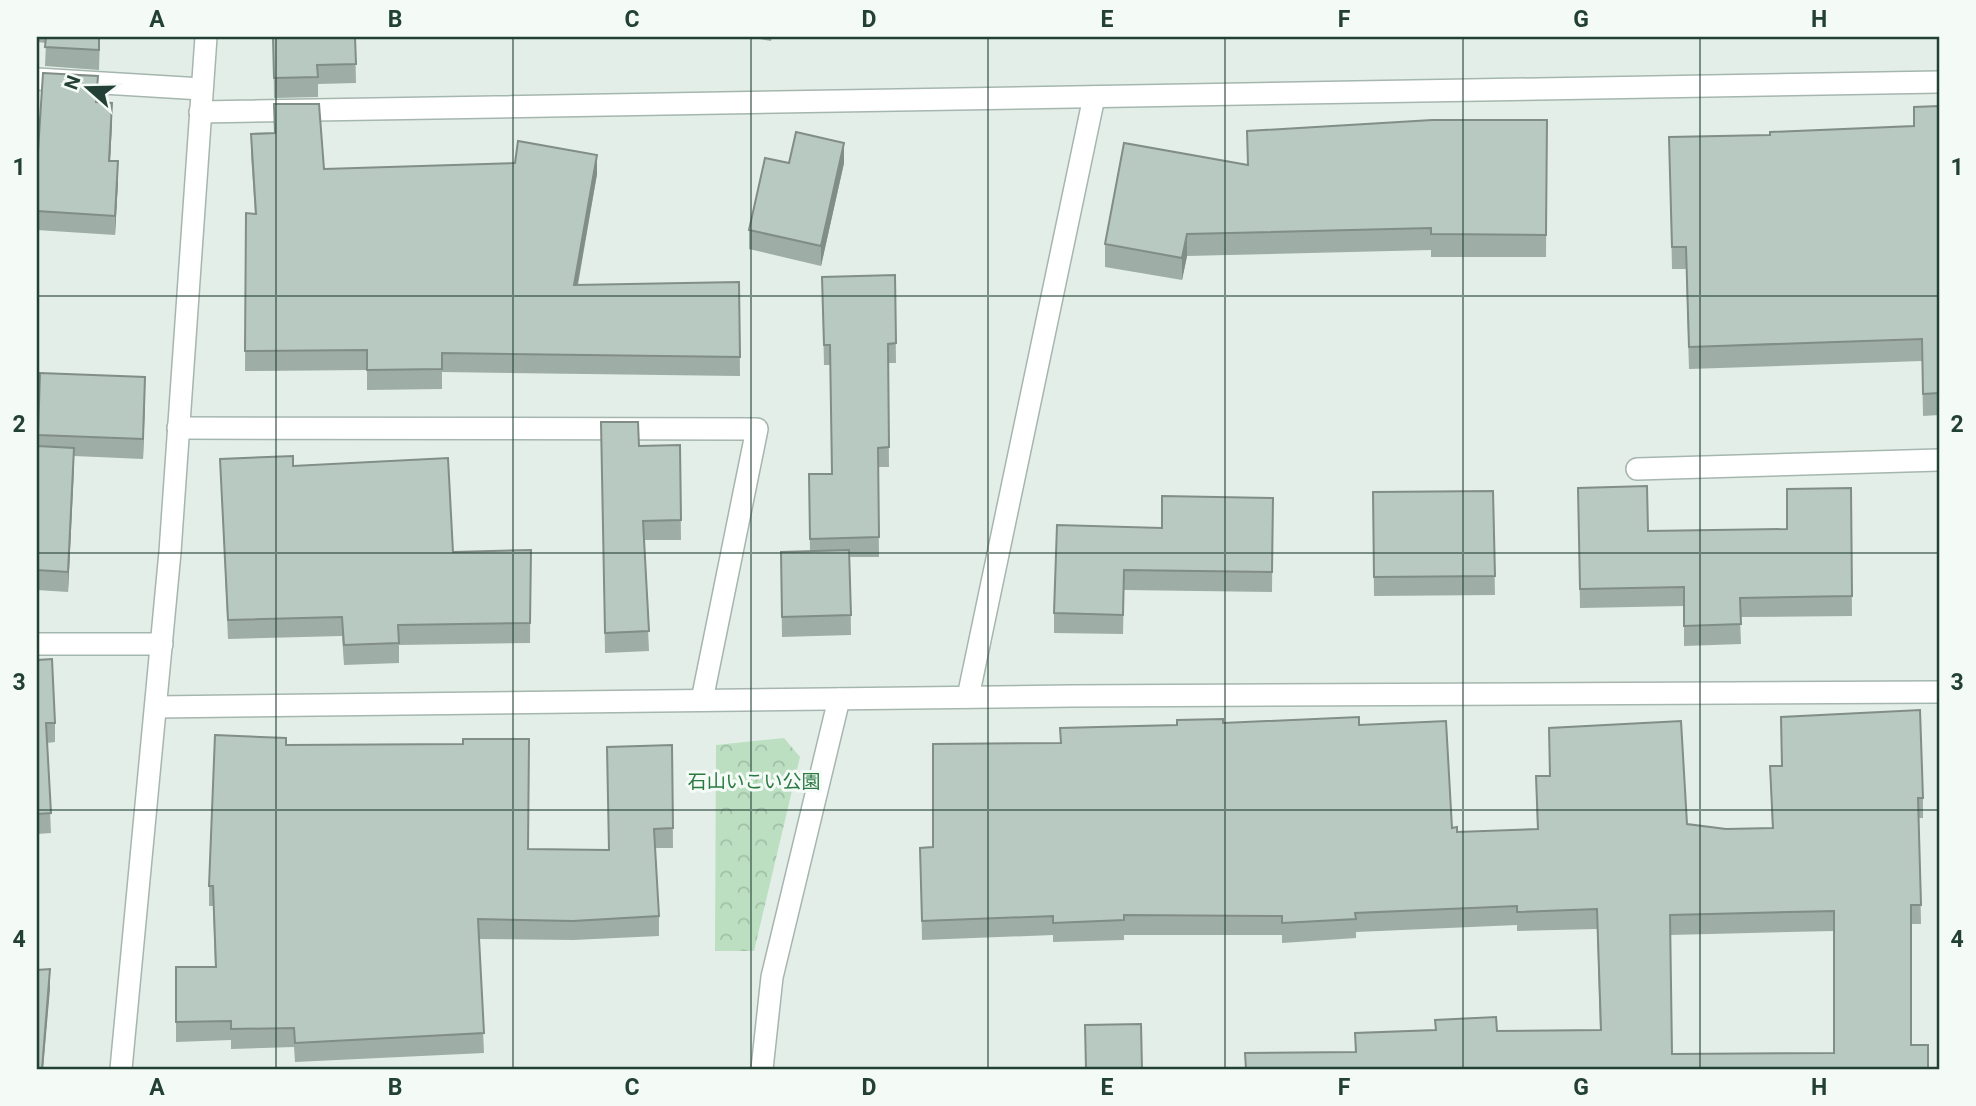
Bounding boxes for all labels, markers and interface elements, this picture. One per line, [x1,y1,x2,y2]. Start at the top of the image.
text: A [149,6,165,33]
text: B [388,6,402,33]
text: C [624,6,640,33]
text: D [862,6,876,33]
text: E [1101,6,1114,33]
text: F [1338,6,1351,33]
text: G [1573,6,1589,33]
text: H [1811,6,1827,33]
north arrow [52,52,122,122]
text: N [59,72,86,93]
text: 1 [12,154,26,181]
text: 1 [1950,154,1964,181]
text: 2 [12,411,26,438]
text: 2 [1950,411,1964,438]
text: 3 [12,669,26,696]
text: 3 [1950,669,1964,696]
park label: 石山いこい公園 [687,770,821,793]
text: 4 [12,926,26,953]
text: 4 [1950,926,1964,953]
text: A [149,1074,165,1101]
text: B [388,1074,402,1101]
text: C [624,1074,640,1101]
text: D [862,1074,876,1101]
text: E [1101,1074,1114,1101]
text: F [1338,1074,1351,1101]
text: G [1573,1074,1589,1101]
text: H [1811,1074,1827,1101]

